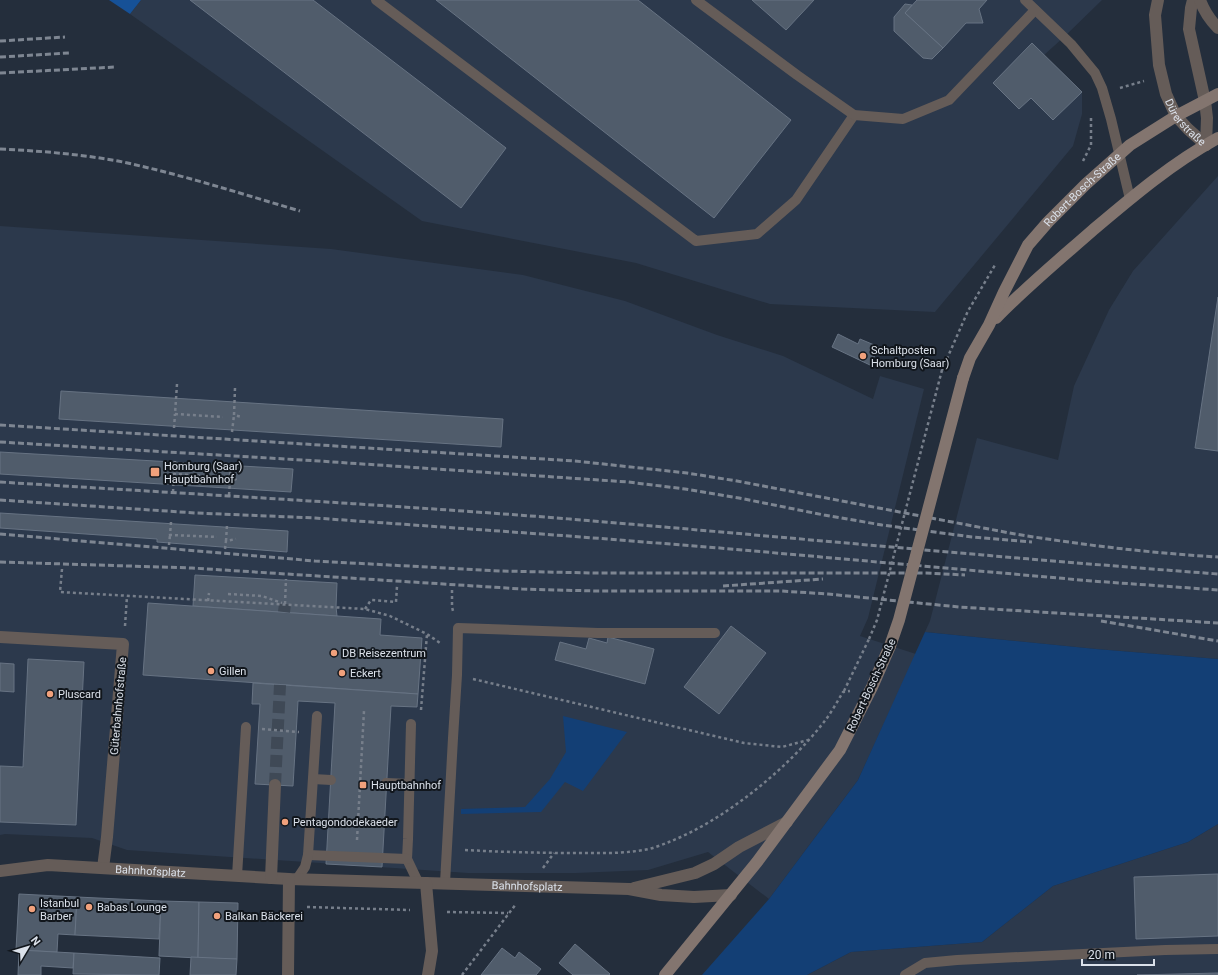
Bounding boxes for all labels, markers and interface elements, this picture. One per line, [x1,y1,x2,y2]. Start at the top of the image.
street label: Dürerstraße [1162,97,1208,149]
street label: Robert-Bosch-Straße [1041,150,1124,229]
place label: Schaltposten Homburg (Saar) [871,344,950,370]
marker: Schaltposten Homburg (Saar) [858,351,868,361]
place label: Homburg (Saar) Hauptbahnhof [164,460,243,486]
marker: Homburg (Saar) Hauptbahnhof [149,466,161,478]
street label: Robert-Bosch-Straße [844,636,899,734]
place label: DB Reisezentrum [342,647,426,660]
marker: DB Reisezentrum [329,648,339,658]
street label: Güterbahnhofstraße [108,656,129,756]
place label: Gillen [219,665,246,678]
marker: Gillen [206,666,216,676]
place label: Eckert [350,667,381,680]
marker: Eckert [337,668,347,678]
place label: Pluscard [58,688,101,701]
marker: Pluscard [45,689,55,699]
place label: Hauptbahnhof [371,779,441,792]
marker: Hauptbahnhof [358,780,368,790]
place label: Pentagondodekaeder [293,816,398,829]
marker: Pentagondodekaeder [280,817,290,827]
street label: Bahnhofsplatz [115,863,187,880]
street label: Bahnhofsplatz [492,879,563,894]
place label: Istanbul Barber [40,897,79,923]
place label: Babas Lounge [97,901,167,914]
marker: Babas Lounge [84,902,94,912]
marker: Istanbul Barber [27,904,37,914]
place label: Balkan Bäckerei [225,910,303,923]
marker: Balkan Bäckerei [212,911,222,921]
north arrow [8,927,48,967]
text: N [28,934,43,948]
scale bar [1082,941,1154,967]
text: 20 m [1088,948,1115,962]

